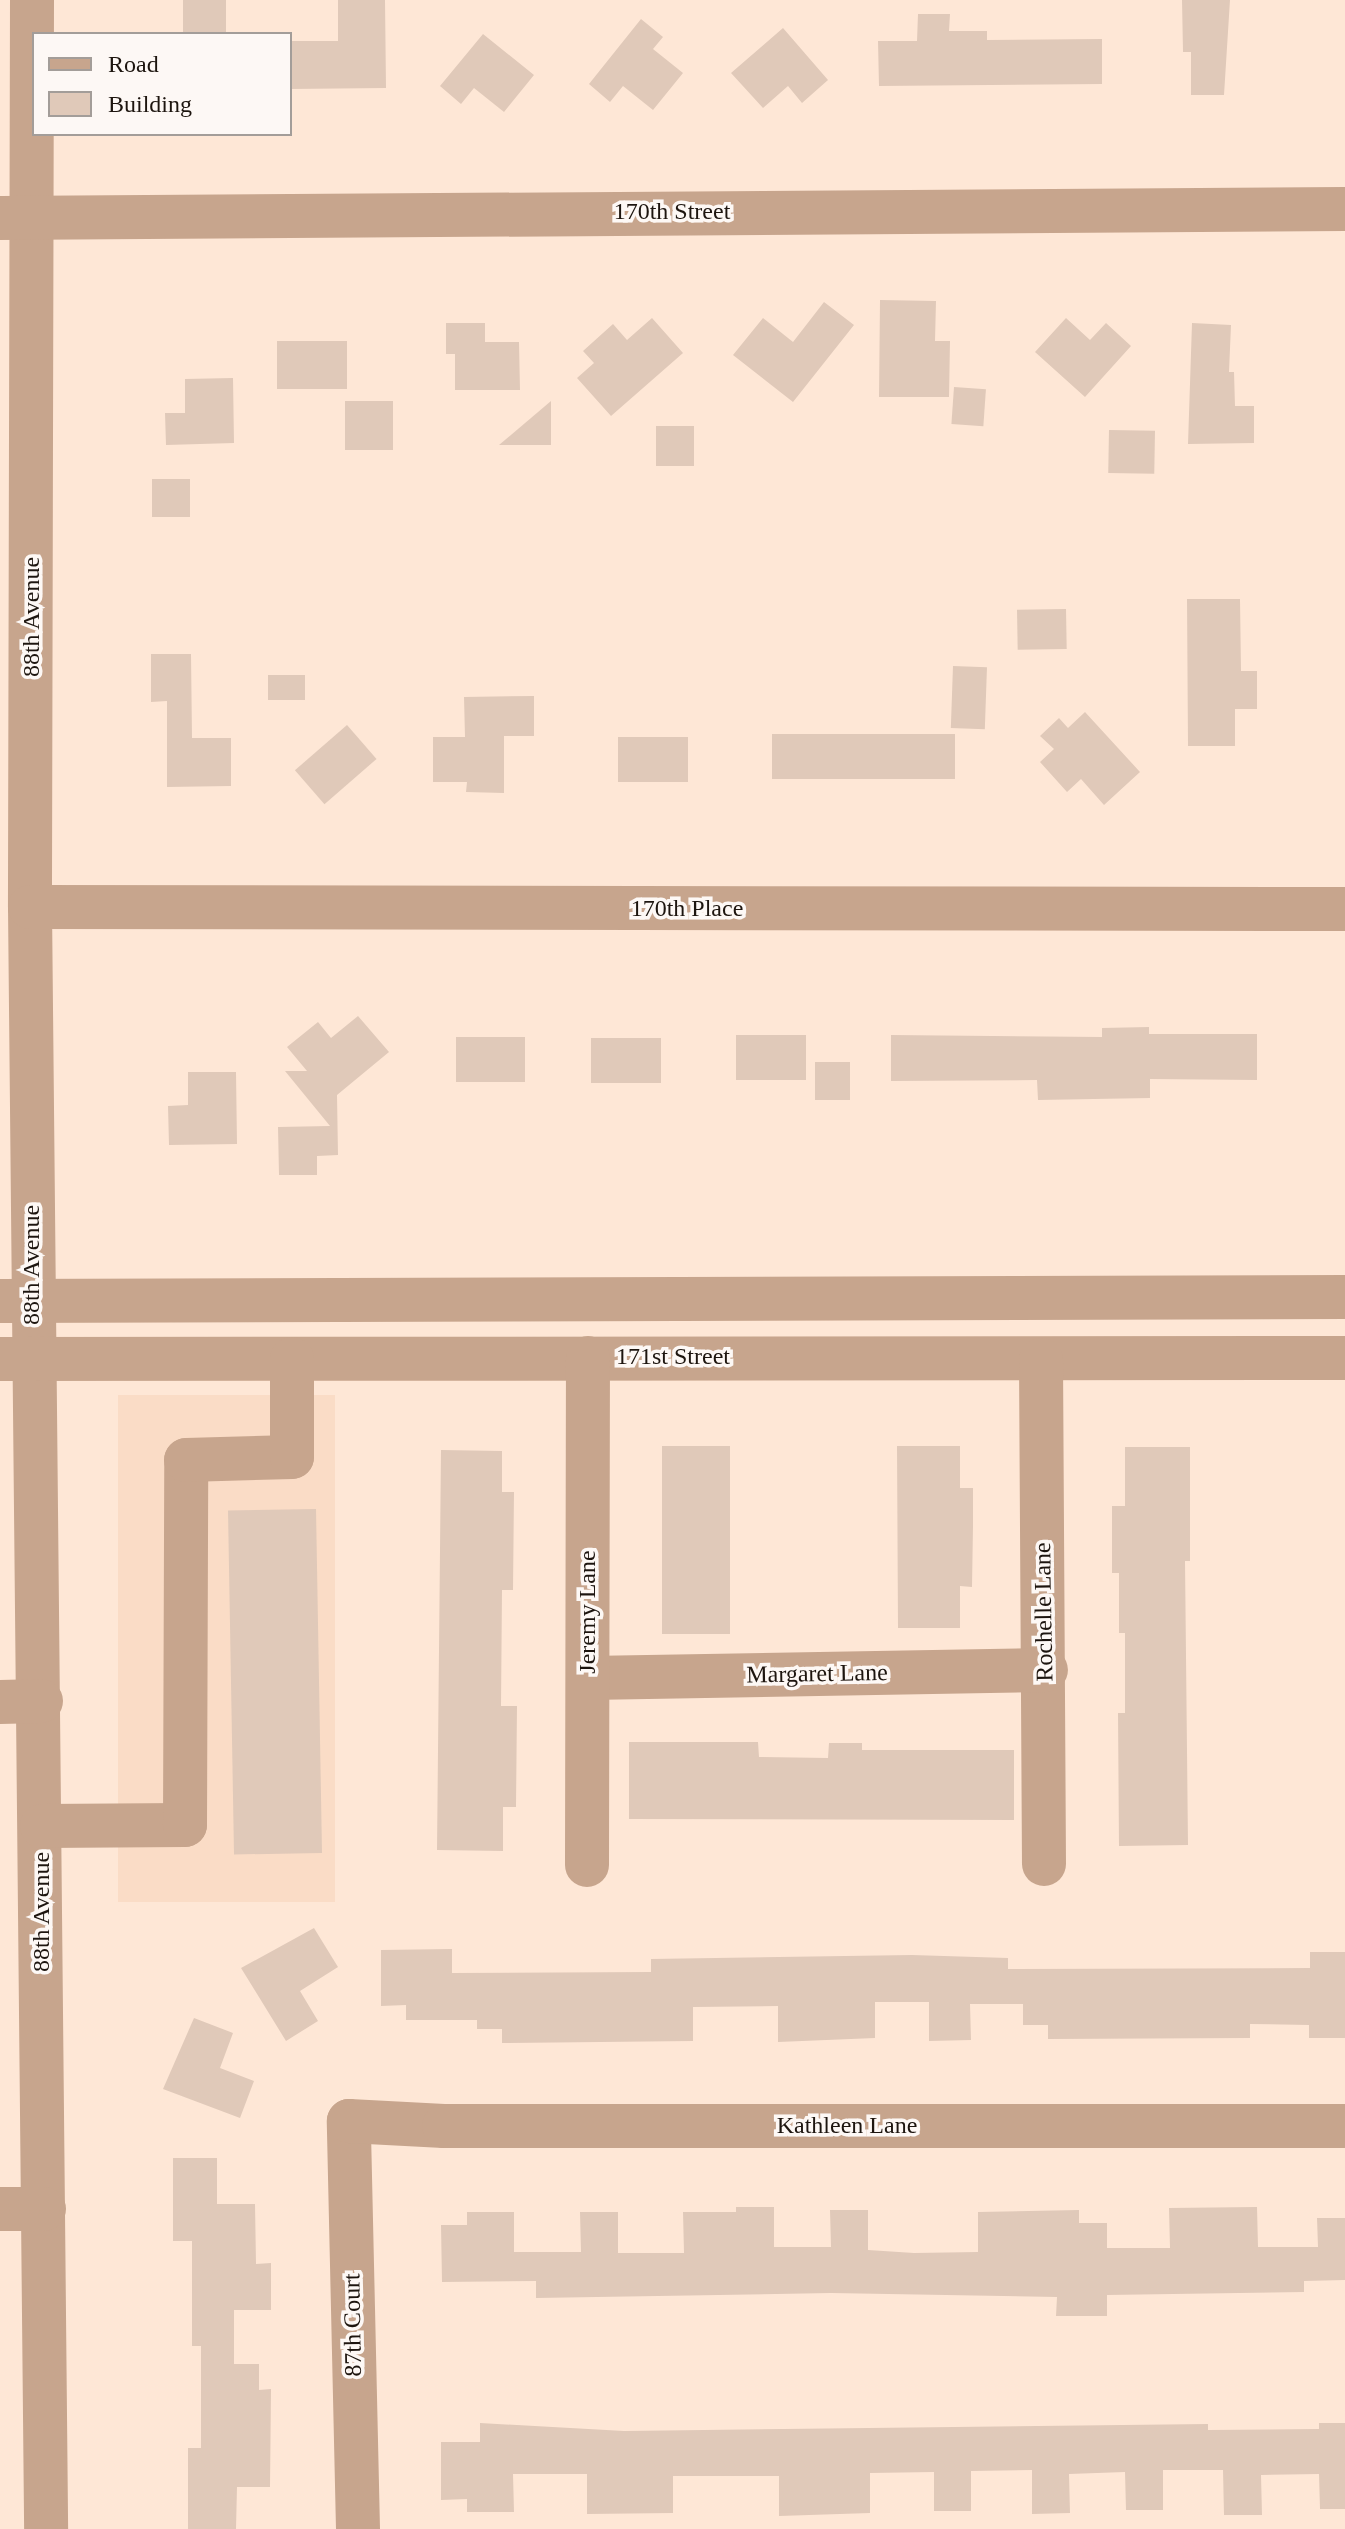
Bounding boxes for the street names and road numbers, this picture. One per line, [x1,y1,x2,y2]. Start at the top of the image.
street label: 170th Street [614,198,730,226]
street label: 88th Avenue [18,556,46,678]
street label: 170th Place [631,895,743,923]
street label: 88th Avenue [18,1204,46,1326]
street label: 171st Street [616,1343,730,1371]
street label: Rochelle Lane [1028,1542,1060,1682]
street label: Jeremy Lane [574,1550,602,1674]
street label: Margaret Lane [746,1658,888,1690]
street label: 88th Avenue [28,1851,56,1973]
street label: Kathleen Lane [777,2112,917,2140]
street label: 87th Court [338,2273,368,2377]

